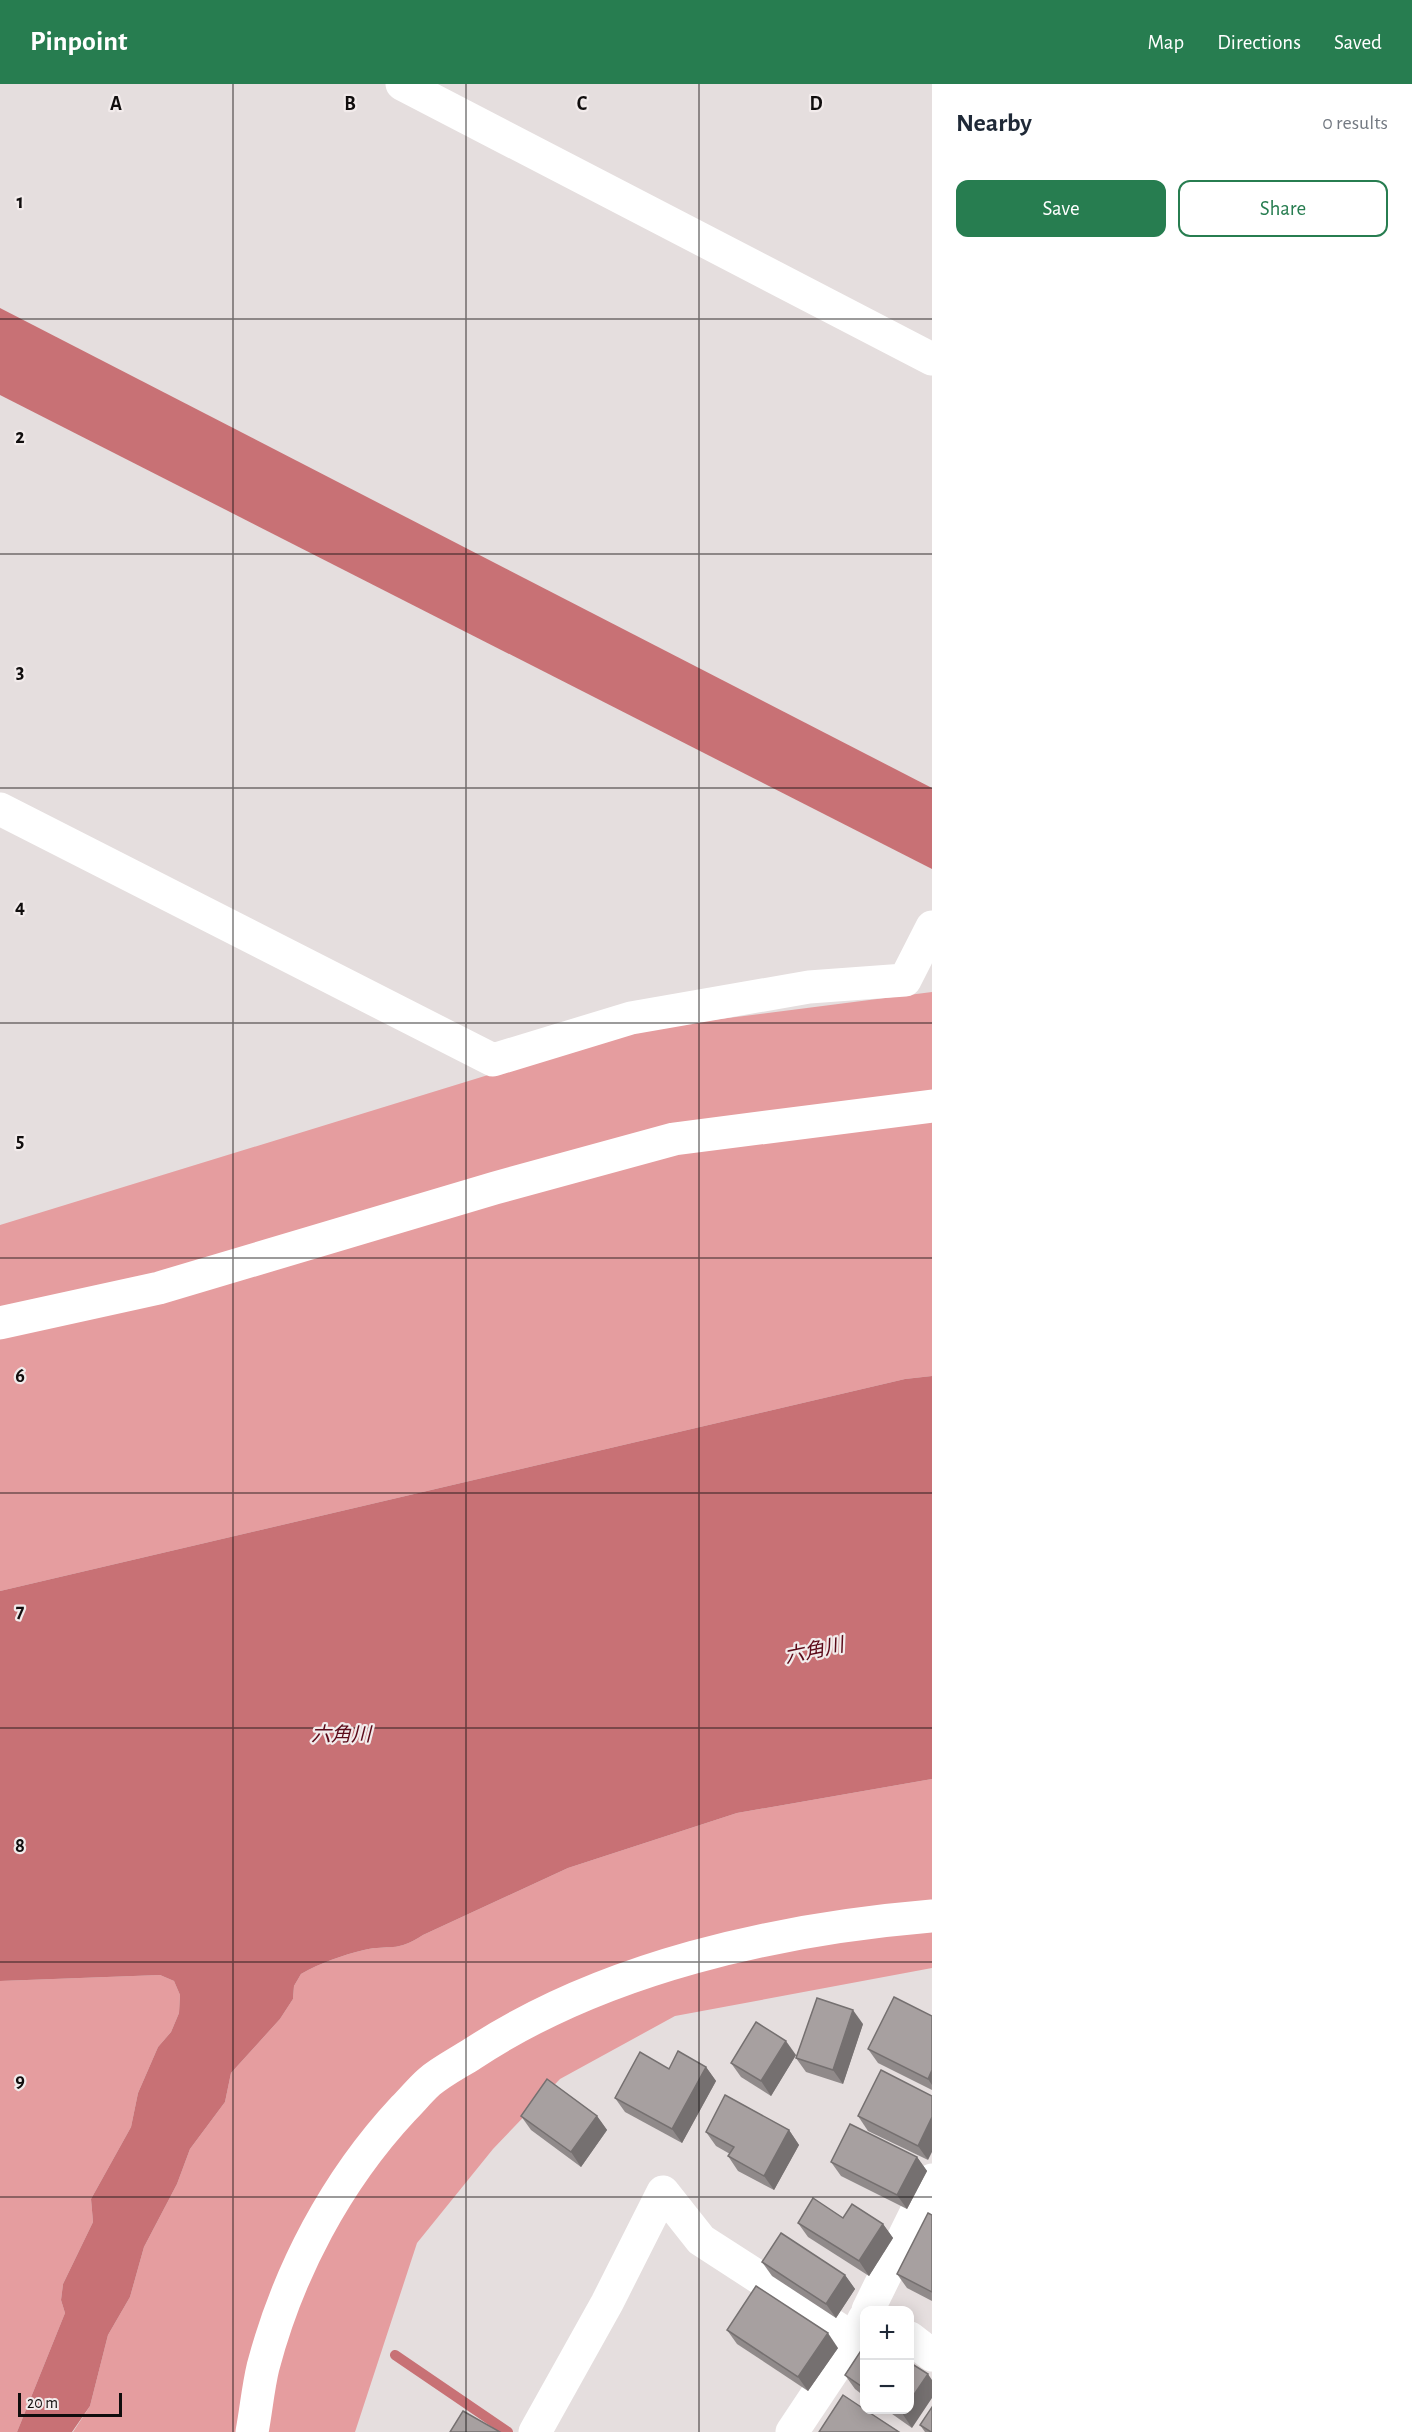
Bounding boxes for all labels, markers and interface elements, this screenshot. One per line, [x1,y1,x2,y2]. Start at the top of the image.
text: Pinpoint [30,28,128,56]
text: Map [1148,32,1184,53]
text: Directions [1217,32,1301,53]
text: Saved [1334,32,1382,53]
text: A [110,94,122,114]
text: B [344,94,356,114]
text: C [577,94,588,114]
text: D [809,94,823,114]
text: Nearby [956,110,1032,136]
text: 0 results [1322,113,1388,133]
button: Save [956,180,1166,237]
button: Share [1178,180,1388,237]
text: 1 [16,192,24,212]
text: 2 [15,427,25,447]
text: 3 [16,662,24,682]
text: 4 [15,897,25,917]
text: 5 [16,1131,24,1151]
text: 6 [15,1366,25,1386]
text: 7 [16,1601,25,1621]
water label: 六角川 [783,1634,848,1667]
water label: 六角川 [311,1724,373,1745]
text: 8 [15,1836,25,1856]
text: 9 [15,2071,25,2091]
map controls [860,2306,914,2414]
button: + [860,2306,914,2360]
button: − [860,2360,914,2414]
scale bar [18,2390,122,2418]
text: 20 m [27,2395,58,2411]

